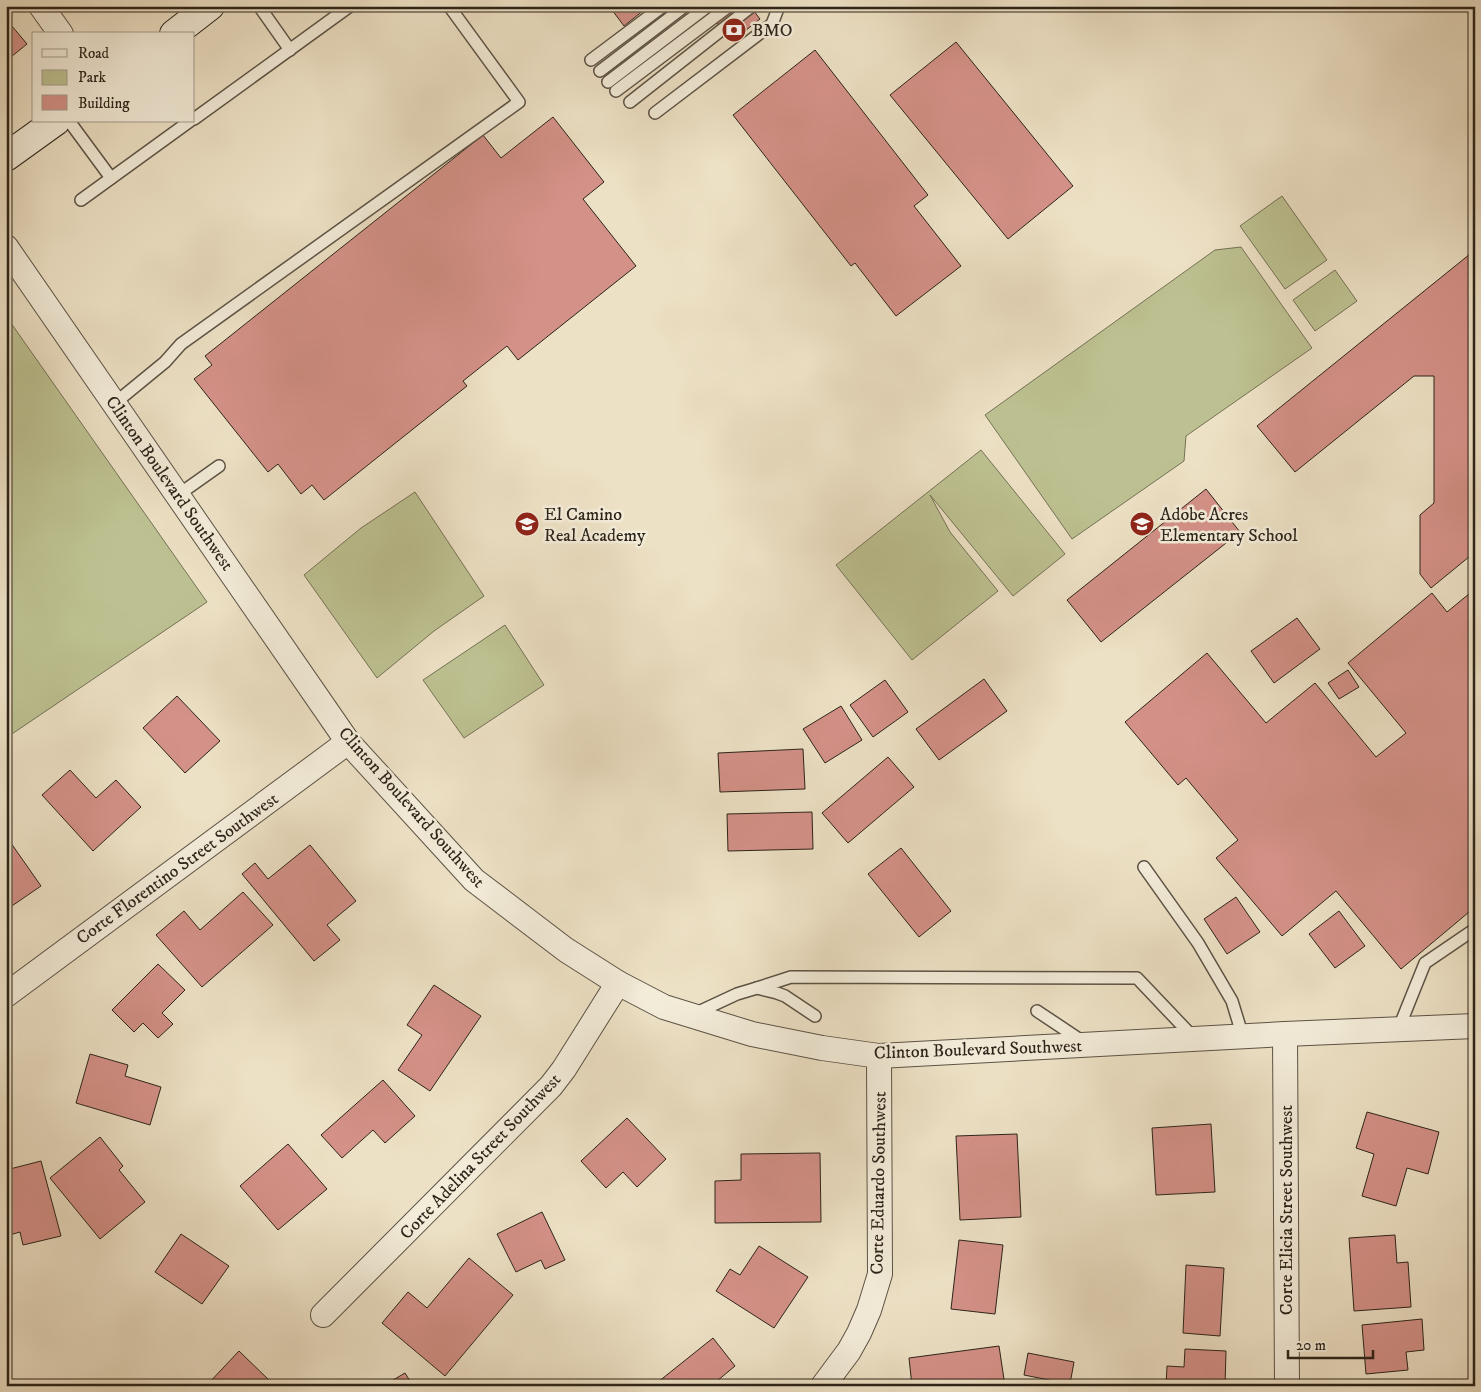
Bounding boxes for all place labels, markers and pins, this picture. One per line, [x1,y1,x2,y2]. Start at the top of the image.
bank icon: BMO [721,17,747,43]
place label: BMO [752,20,792,42]
place label: El Camino Real Academy [544,504,646,547]
place label: Adobe Acres Elementary School [1160,504,1298,547]
school or university icon: El Camino Real Academy [514,511,540,537]
school or university icon: Adobe Acres Elementary School [1129,511,1155,537]

